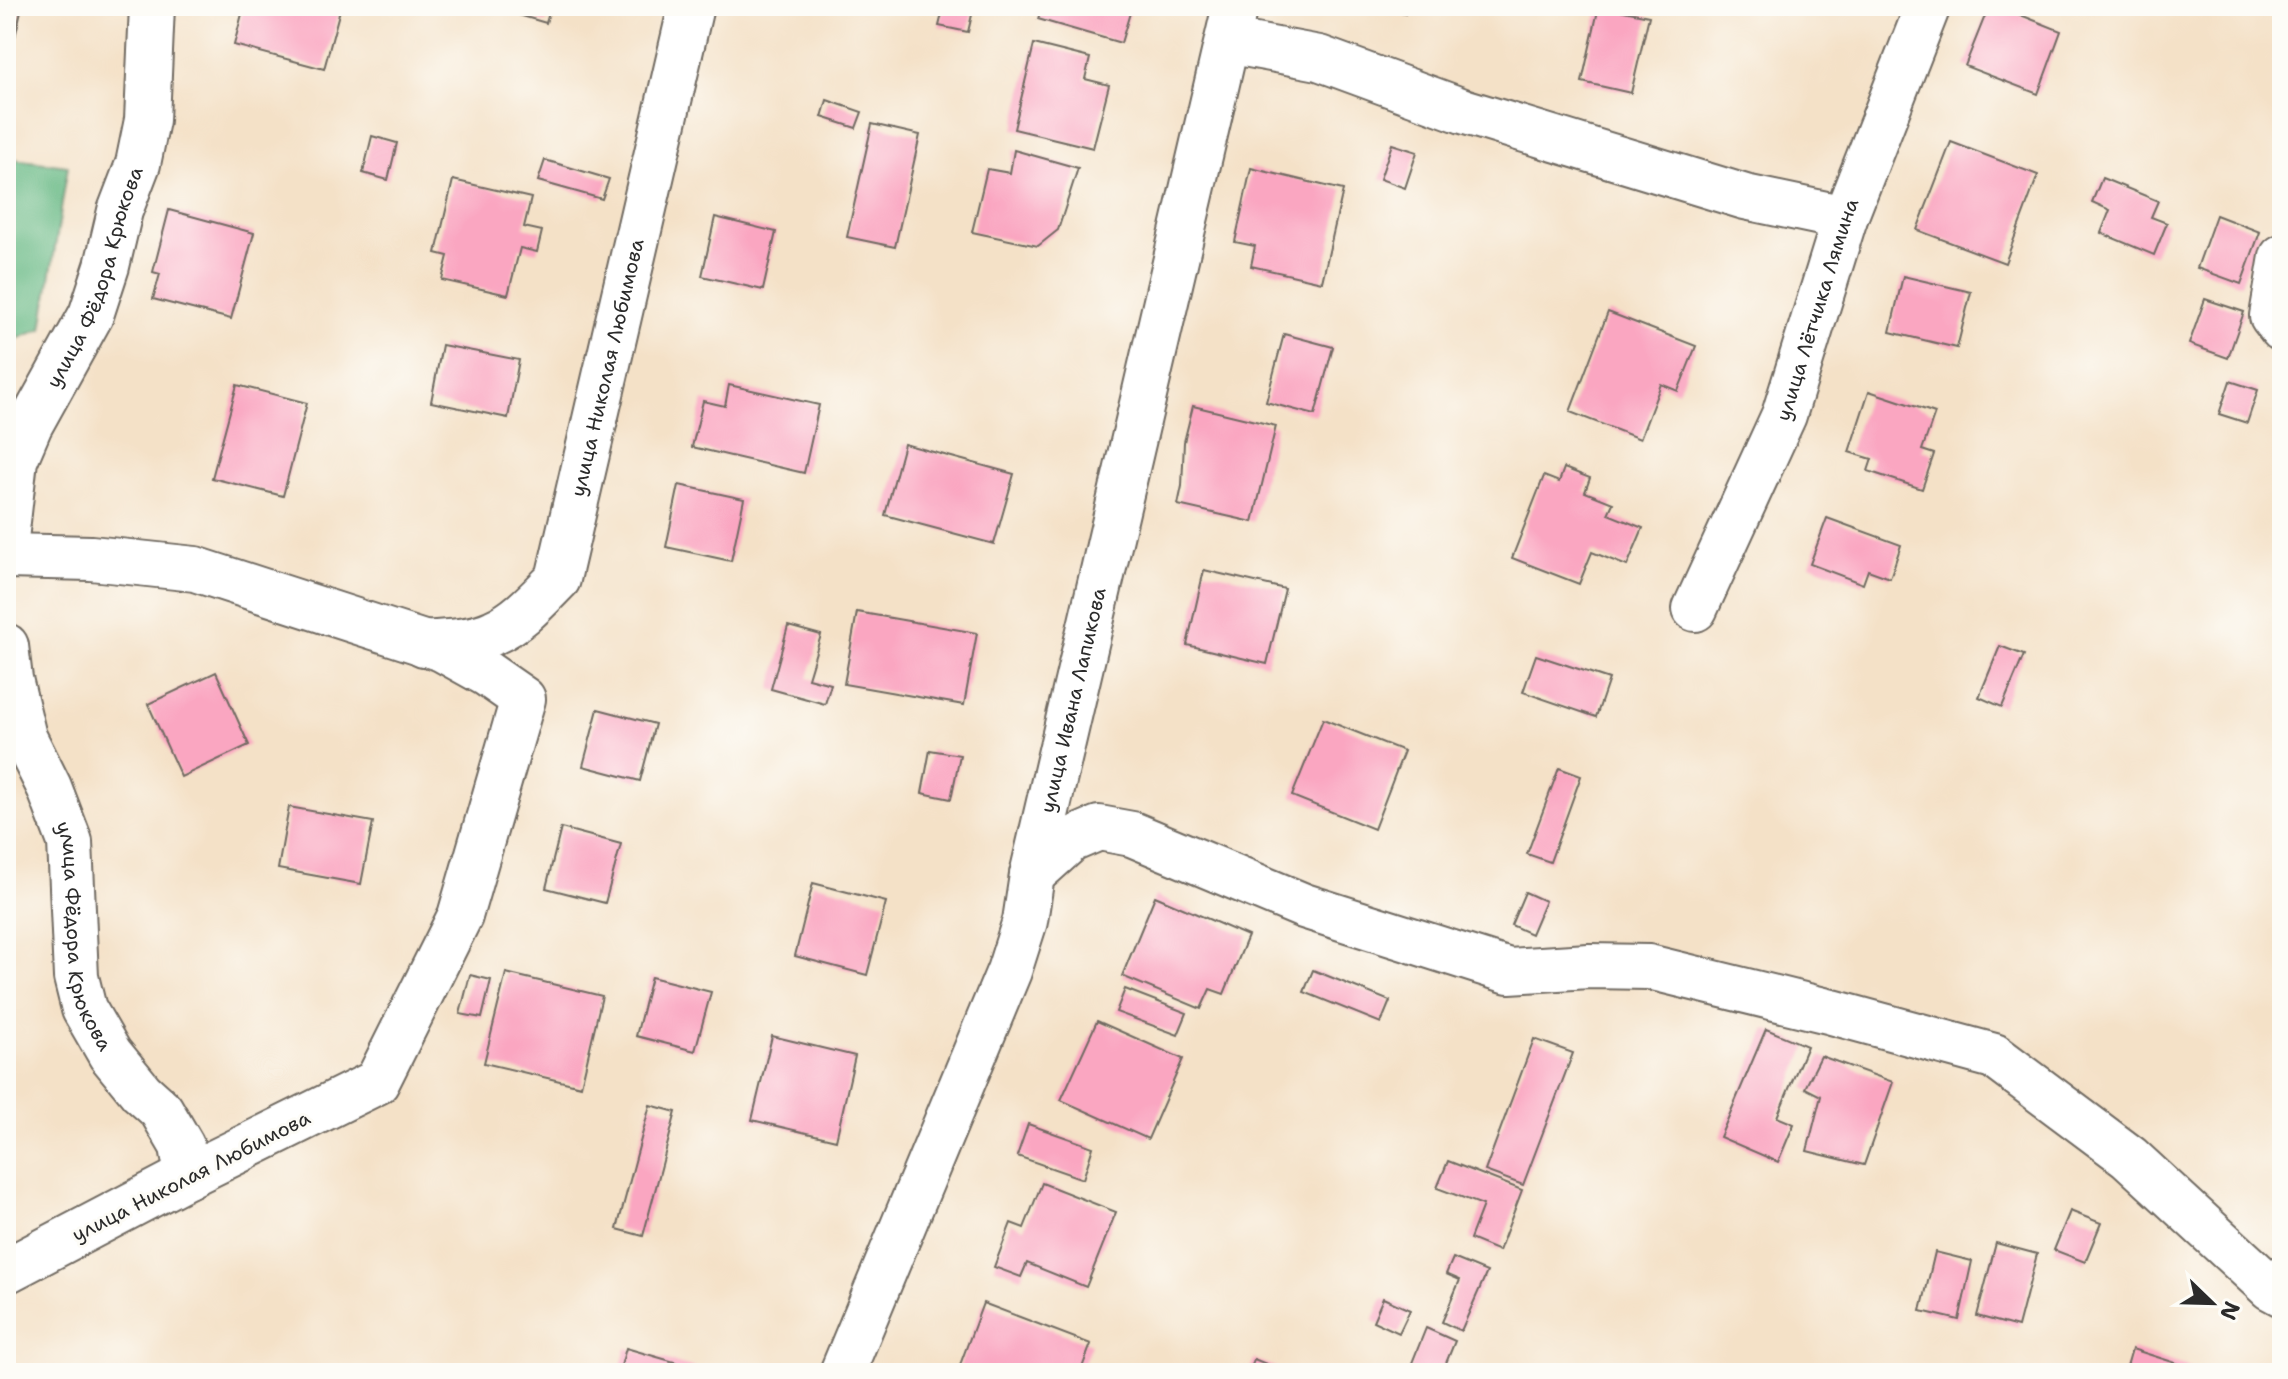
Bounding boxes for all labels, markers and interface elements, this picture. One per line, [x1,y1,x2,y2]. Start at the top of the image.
street label: улица Фёдора Крюкова [40,162,149,392]
street label: улица Лётчика Лямина [1770,194,1865,424]
street label: улица Николая Любимова [565,236,650,499]
street label: улица Ивана Лапикова [1034,584,1112,815]
street label: улица Фёдора Крюкова [50,817,119,1056]
street label: улица Николая Любимова [68,1104,315,1247]
north arrow [2172,1263,2252,1343]
text: N [2213,1297,2247,1324]

